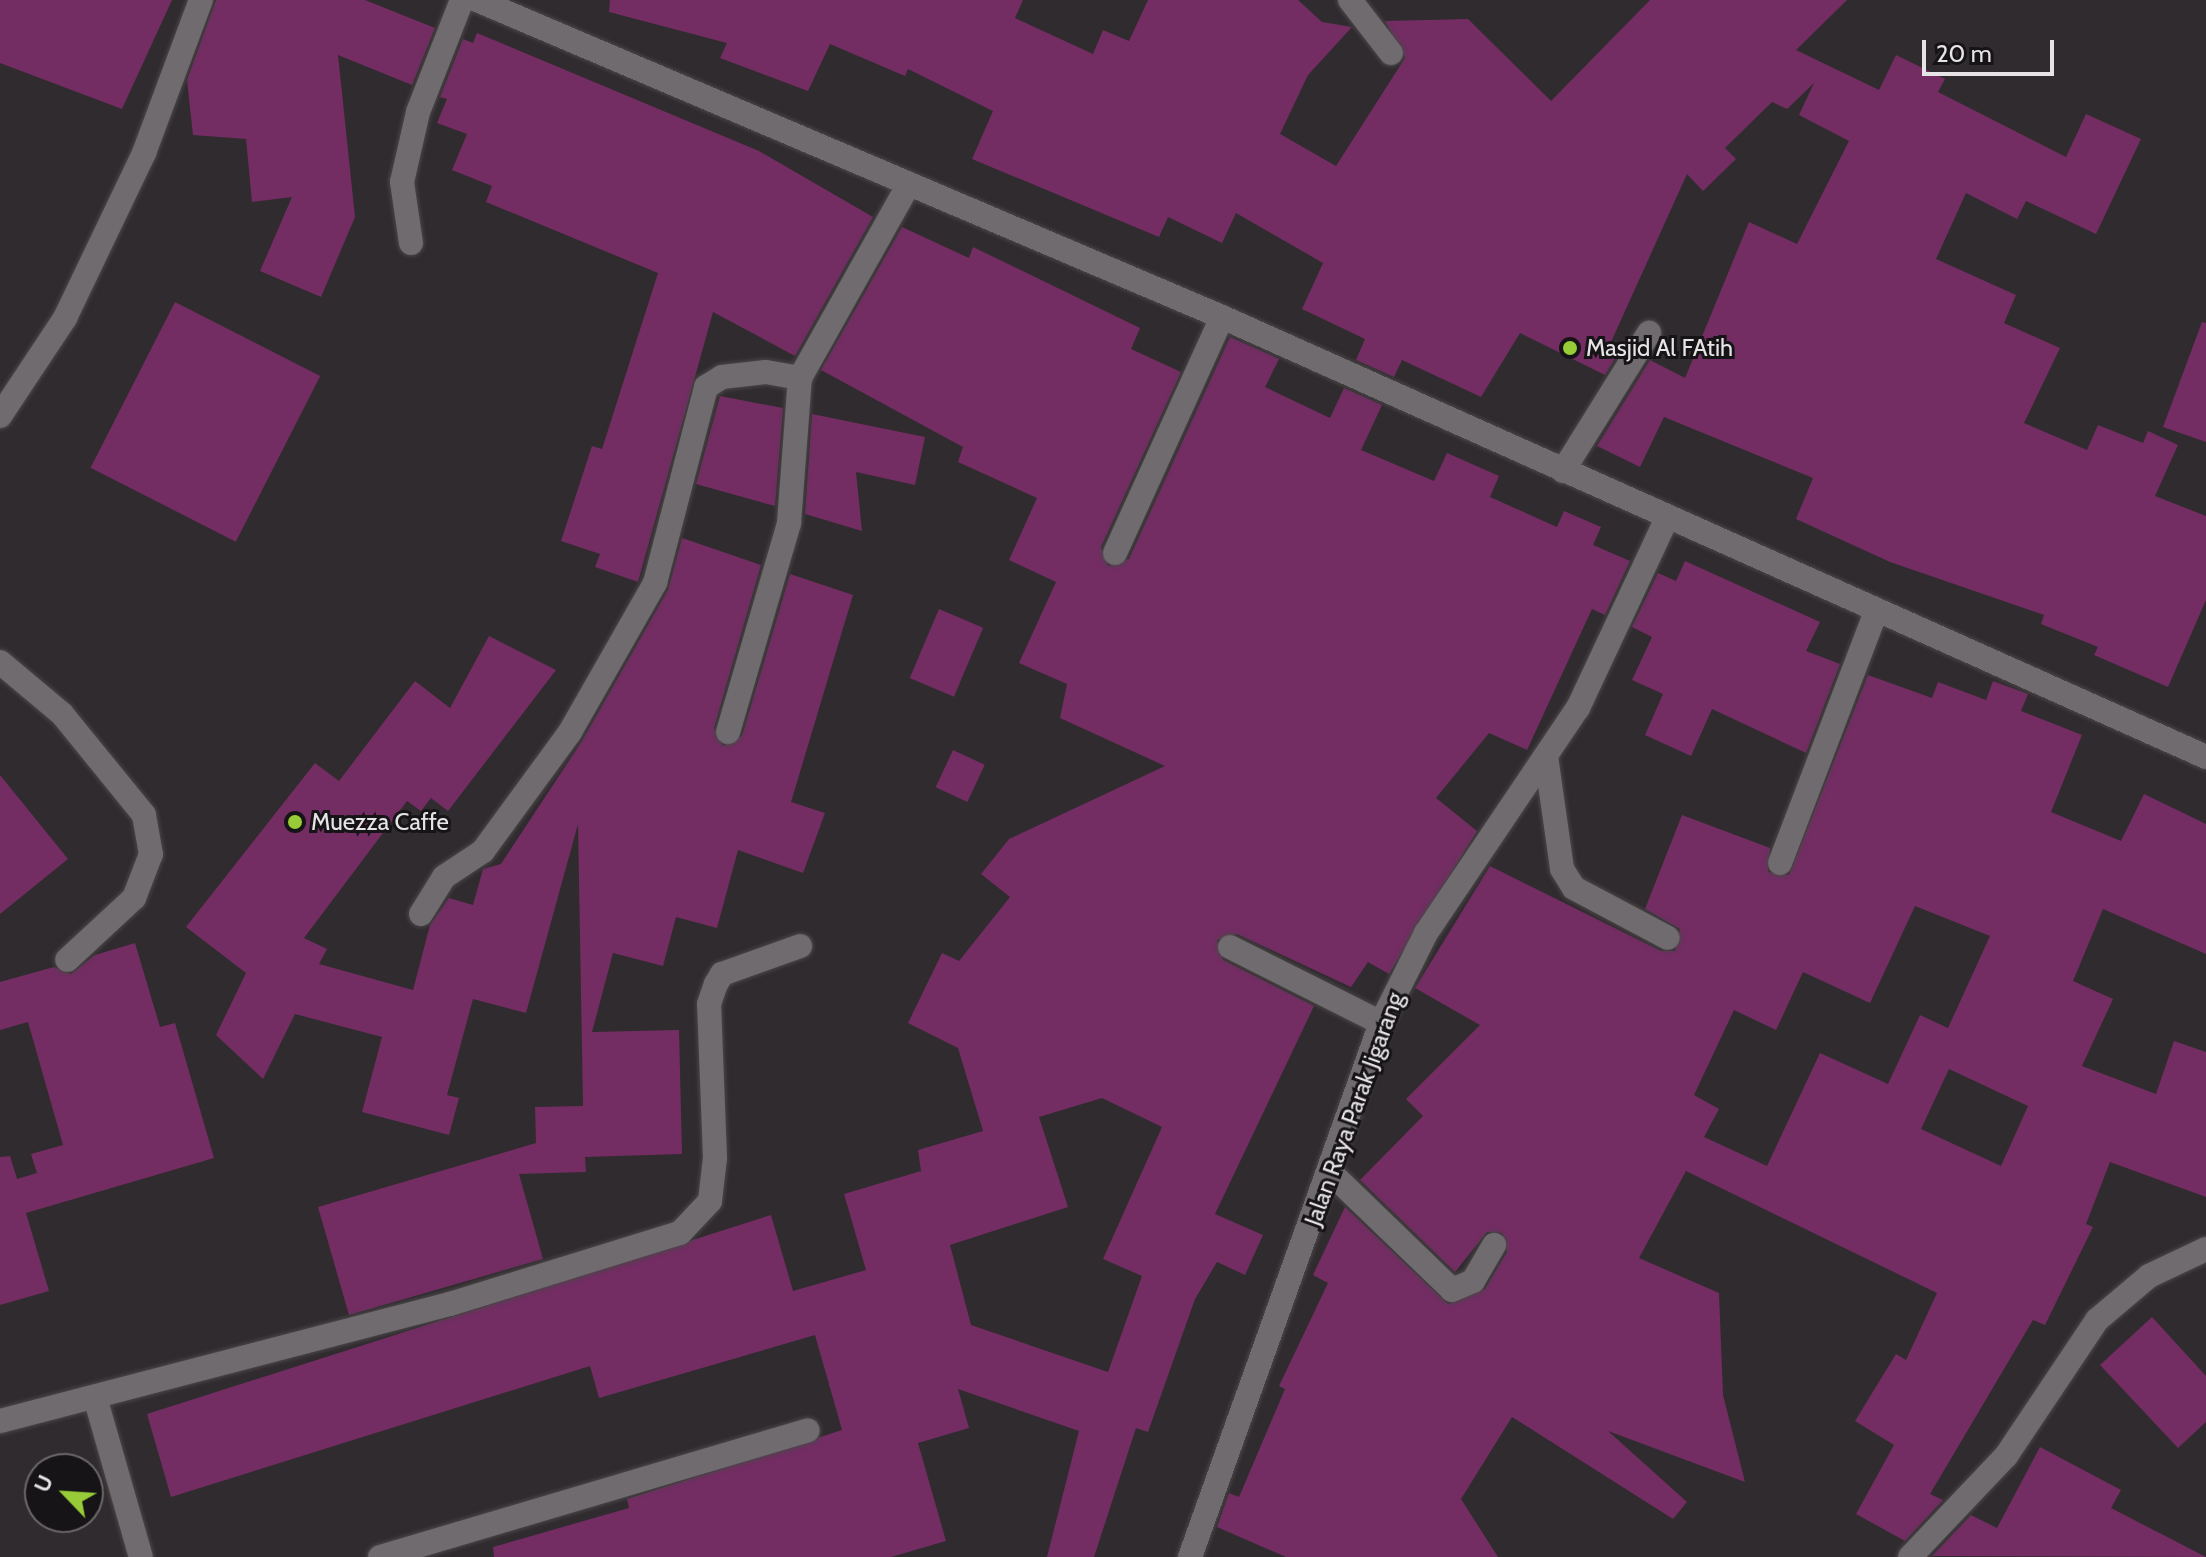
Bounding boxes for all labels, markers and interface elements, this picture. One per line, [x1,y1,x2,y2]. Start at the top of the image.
scale bar [1926,24,2058,74]
text: 20 m [1936,39,1992,68]
place label: Masjid Al FAtih [1586,334,1733,362]
marker: Masjid Al FAtih [1561,339,1579,357]
place label: Muezza Caffe [311,808,449,836]
marker: Muezza Caffe [286,813,304,831]
street label: Jalan Raya Parak Jigarang [1298,988,1410,1230]
north arrow [24,1453,104,1533]
text: U [28,1471,59,1496]

